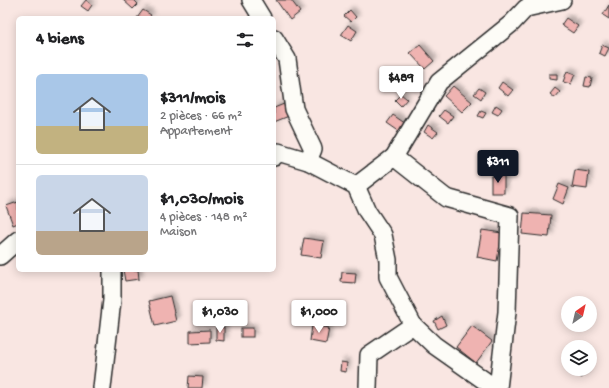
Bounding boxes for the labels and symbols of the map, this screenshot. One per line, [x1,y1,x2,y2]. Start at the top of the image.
pin: $489 [377,66,425,100]
pin: $311 [474,150,522,184]
north arrow [561,296,597,332]
pin: $1,030 [187,300,253,334]
pin: $1,000 [286,300,352,334]

